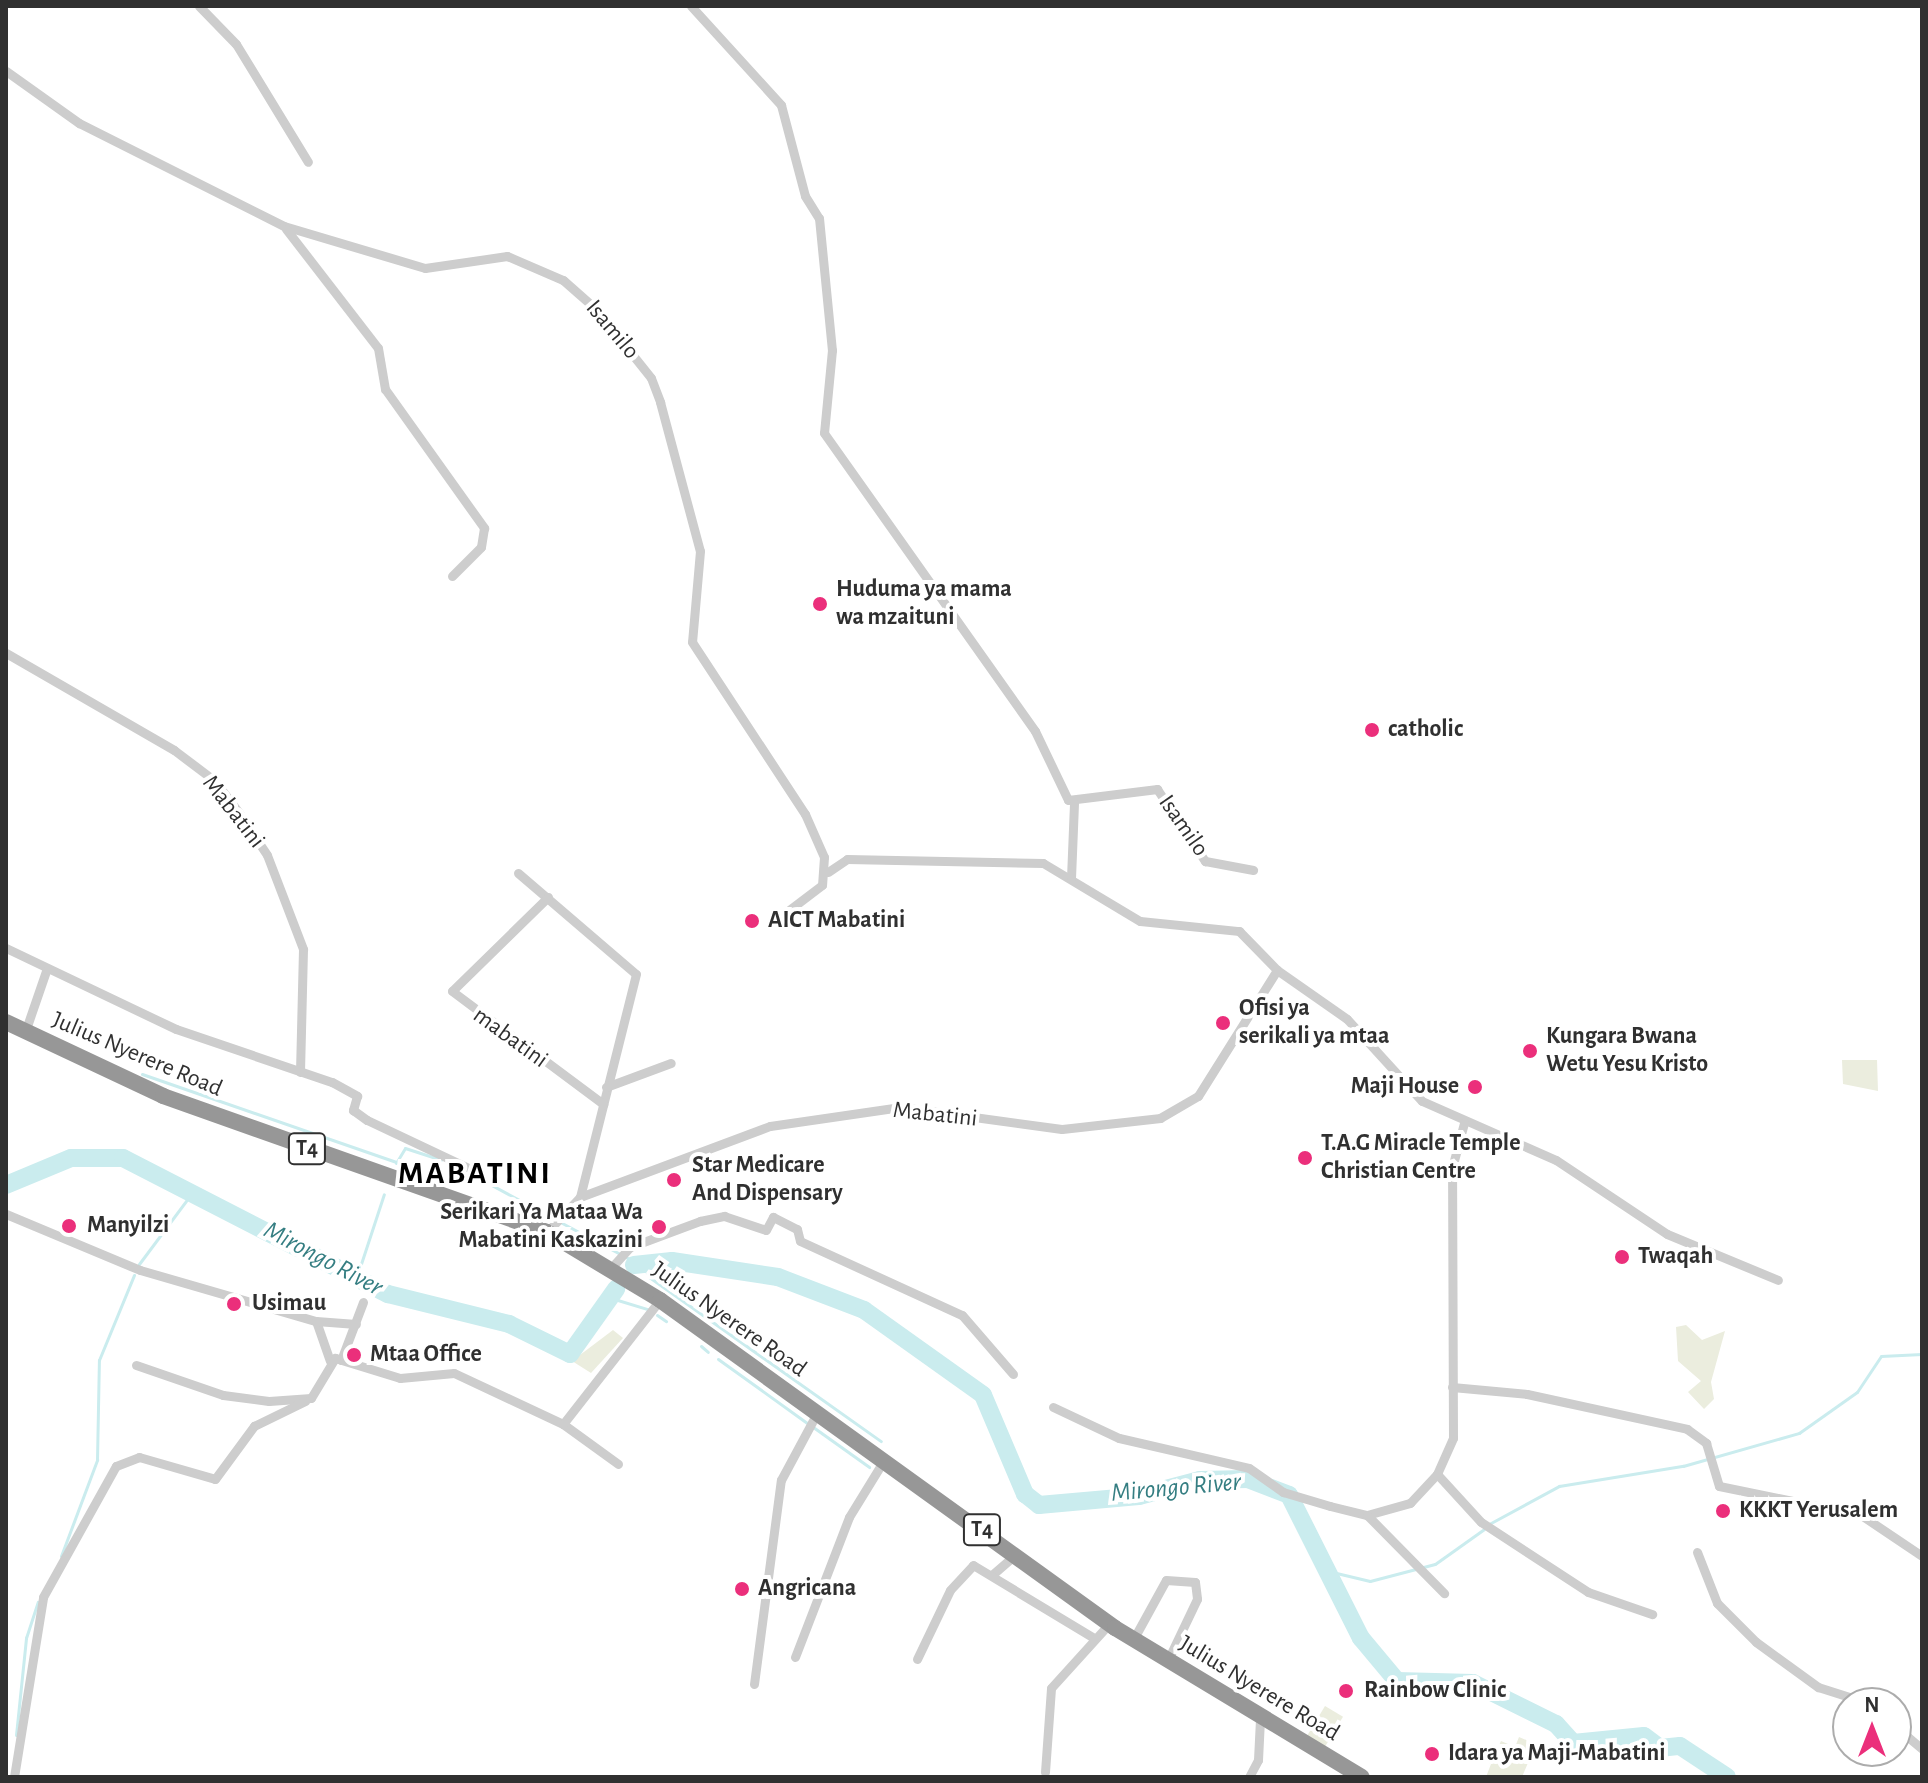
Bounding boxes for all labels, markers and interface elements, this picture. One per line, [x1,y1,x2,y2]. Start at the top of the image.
street label: Isamilo [579,295,645,365]
place label: Huduma ya mama wa mzaituni [836,576,1012,632]
marker: Huduma ya mama wa mzaituni [811,595,829,613]
place label: catholic [1388,716,1463,744]
marker: catholic [1363,721,1381,739]
street label: Mabatini [196,770,270,854]
street label: Isamilo [1152,790,1214,862]
place label: AICT Mabatini [768,907,905,935]
marker: AICT Mabatini [743,912,761,930]
place label: Ofisi ya serikali ya mtaa [1239,995,1390,1051]
street label: mabatini [467,1001,553,1075]
street label: Julius Nyerere Road [48,1006,226,1104]
marker: Ofisi ya serikali ya mtaa [1214,1014,1232,1032]
place label: Kungara Bwana Wetu Yesu Kristo [1546,1023,1708,1079]
marker: Kungara Bwana Wetu Yesu Kristo [1521,1042,1539,1060]
place label: Maji House [1351,1073,1459,1101]
marker: Maji House [1466,1078,1484,1096]
street label: Mabatini [891,1096,979,1134]
place label: T.A.G Miracle Temple Christian Centre [1321,1130,1520,1186]
road number: T4 [287,1131,327,1167]
marker: T.A.G Miracle Temple Christian Centre [1296,1149,1314,1167]
place label: Star Medicare And Dispensary [692,1152,843,1208]
district label: MABATINI [398,1154,552,1192]
marker: Star Medicare And Dispensary [663,1169,685,1191]
place label: Serikari Ya Mataa Wa Mabatini Kaskazini [440,1199,643,1255]
place label: Manyilzi [87,1212,169,1240]
marker: Manyilzi [58,1215,80,1237]
water label: Mirongo River [258,1215,388,1303]
marker: Serikari Ya Mataa Wa Mabatini Kaskazini [650,1218,668,1236]
place label: Twaqah [1638,1243,1713,1271]
marker: Twaqah [1613,1248,1631,1266]
street label: Julius Nyerere Road [646,1256,812,1384]
place label: Usimau [252,1290,326,1318]
marker: Usimau [223,1293,245,1315]
place label: Mtaa Office [370,1341,482,1369]
marker: Mtaa Office [345,1346,363,1364]
water label: Mirongo River [1110,1467,1242,1509]
place label: KKKT Yerusalem [1739,1497,1898,1525]
marker: KKKT Yerusalem [1714,1502,1732,1520]
road number: T4 [962,1512,1002,1548]
place label: Angricana [758,1575,856,1603]
marker: Angricana [733,1580,751,1598]
street label: Julius Nyerere Road [1174,1630,1344,1748]
place label: Rainbow Clinic [1364,1677,1506,1705]
marker: Rainbow Clinic [1335,1680,1357,1702]
north arrow [1832,1687,1912,1767]
text: N [1864,1694,1880,1716]
place label: Idara ya Maji-Mabatini [1448,1740,1665,1768]
marker: Idara ya Maji-Mabatini [1423,1745,1441,1763]

